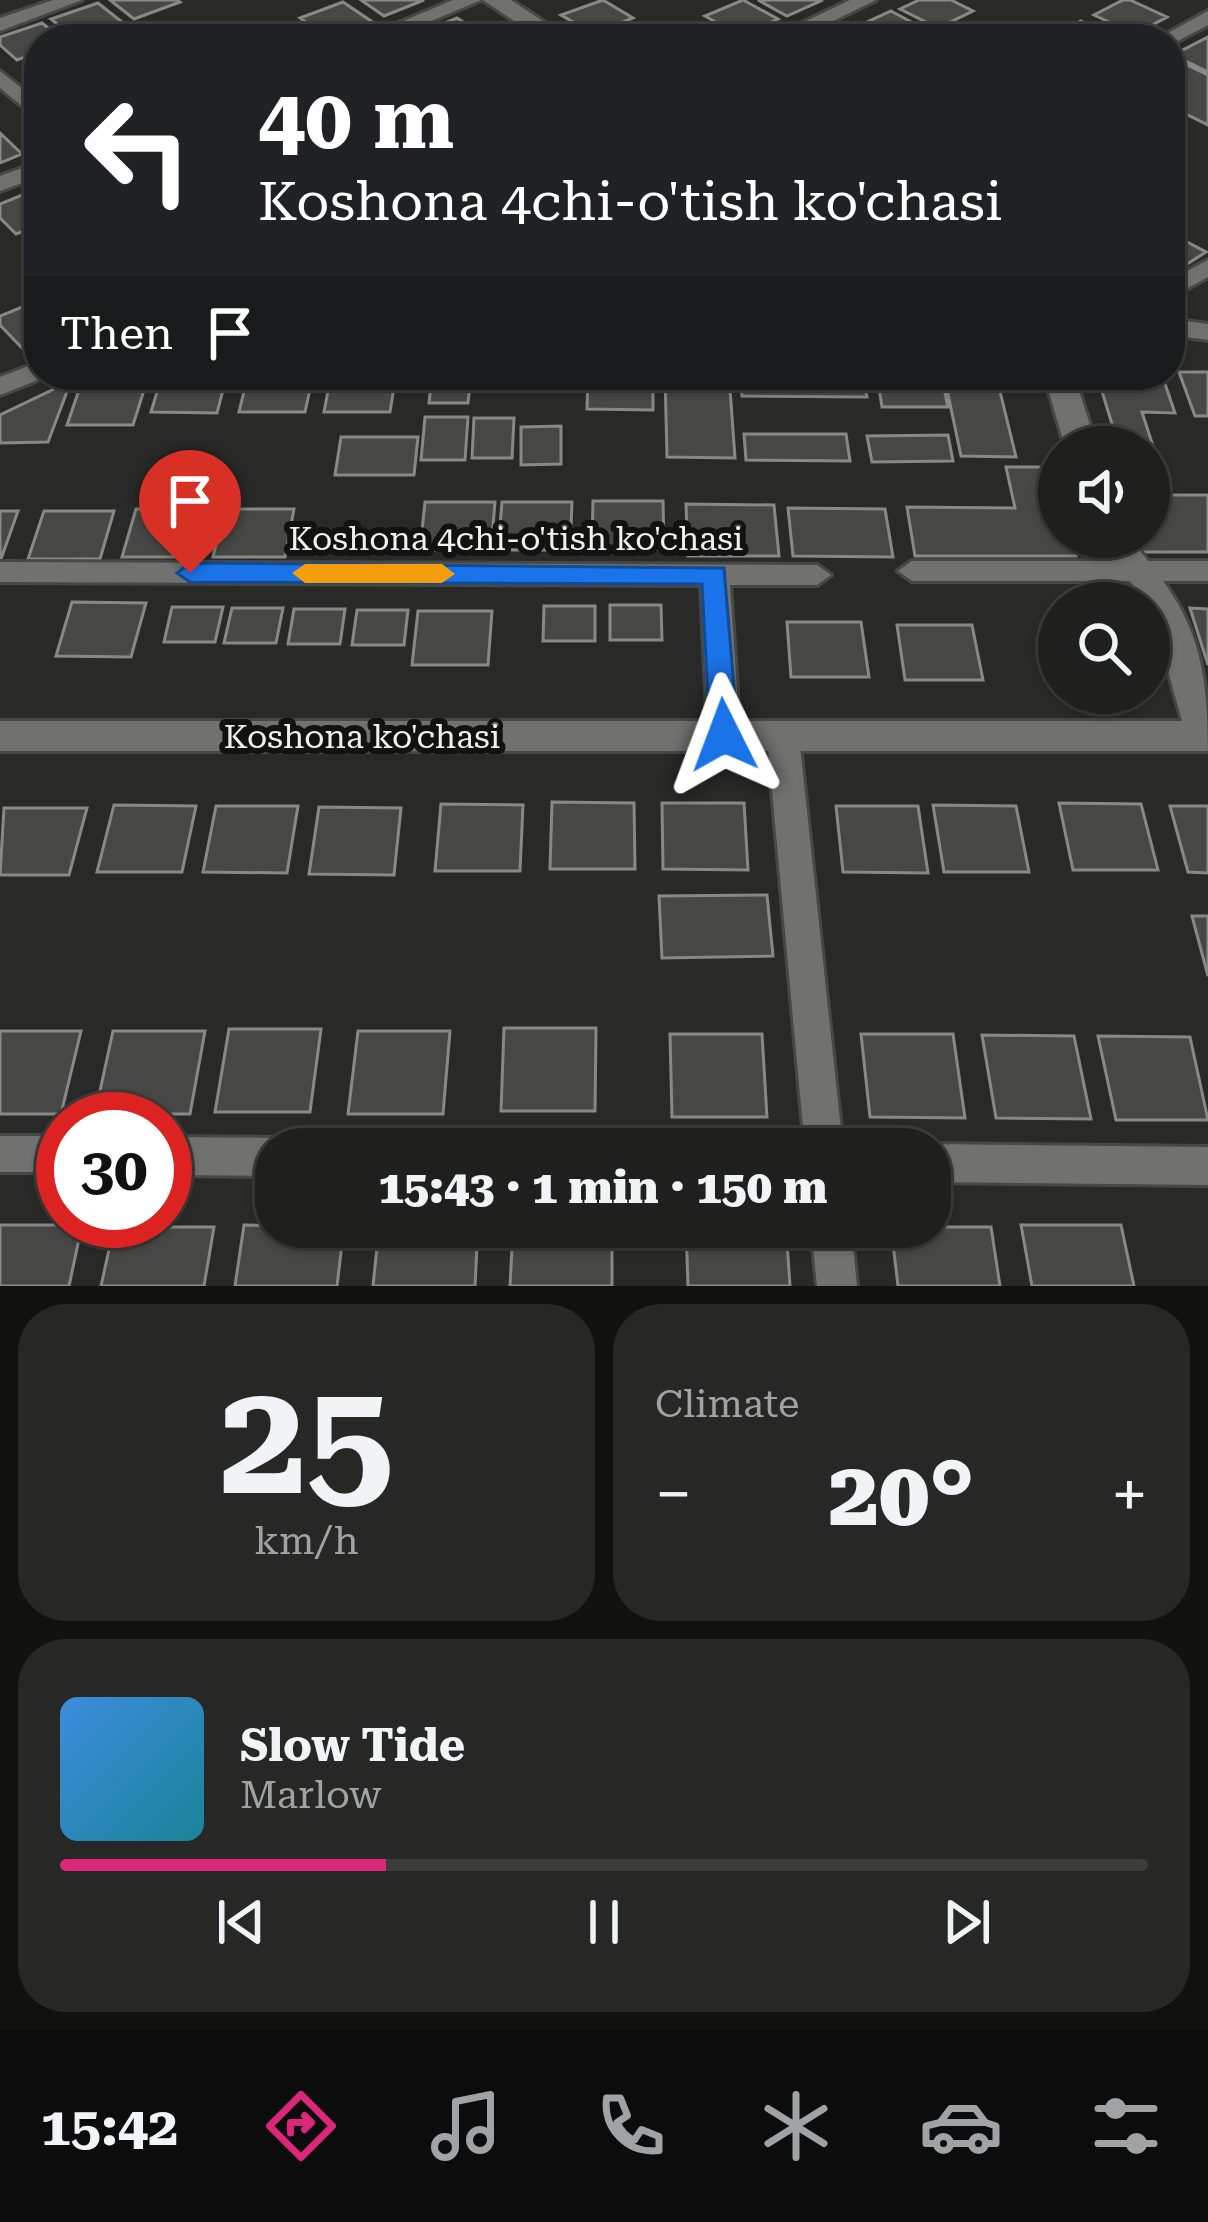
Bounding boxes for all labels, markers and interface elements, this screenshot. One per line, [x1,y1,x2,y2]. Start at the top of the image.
text: 40 m [258,70,454,168]
icon: left [60,72,216,228]
text: Koshona 4chi-o'tish ko'chasi [258,170,1002,233]
icon: arrive [197,300,263,366]
text: Then [60,307,173,360]
map controls [1038,426,1170,714]
button: sound [1038,426,1170,558]
pin [139,450,241,573]
icon: arrive [157,468,223,534]
street label: Koshona 4chi-o'tish ko'chasi [289,519,743,558]
button: search [1038,582,1170,714]
position arrow [661,672,787,798]
street label: Koshona ko'chasi [224,717,500,756]
speed limit sign: 30 [36,1092,192,1248]
text: 15:43 · 1 min · 150 m [379,1161,827,1214]
text: 25 [219,1348,394,1531]
text: Climate [655,1381,799,1427]
text: 20° [829,1442,974,1547]
text: − [655,1456,692,1533]
text: + [1111,1456,1148,1533]
text: km/h [254,1518,359,1564]
text: Slow Tide [240,1719,465,1772]
text: Marlow [240,1772,381,1818]
icon: previous [208,1889,274,1955]
icon: pause [571,1889,637,1955]
icon: next [934,1889,1000,1955]
icon: directions [259,2084,343,2168]
icon: music [424,2084,508,2168]
icon: phone [589,2084,673,2168]
icon: climate [754,2084,838,2168]
icon: car [919,2084,1003,2168]
icon: filters [1084,2084,1168,2168]
text: 15:42 [40,2095,178,2158]

